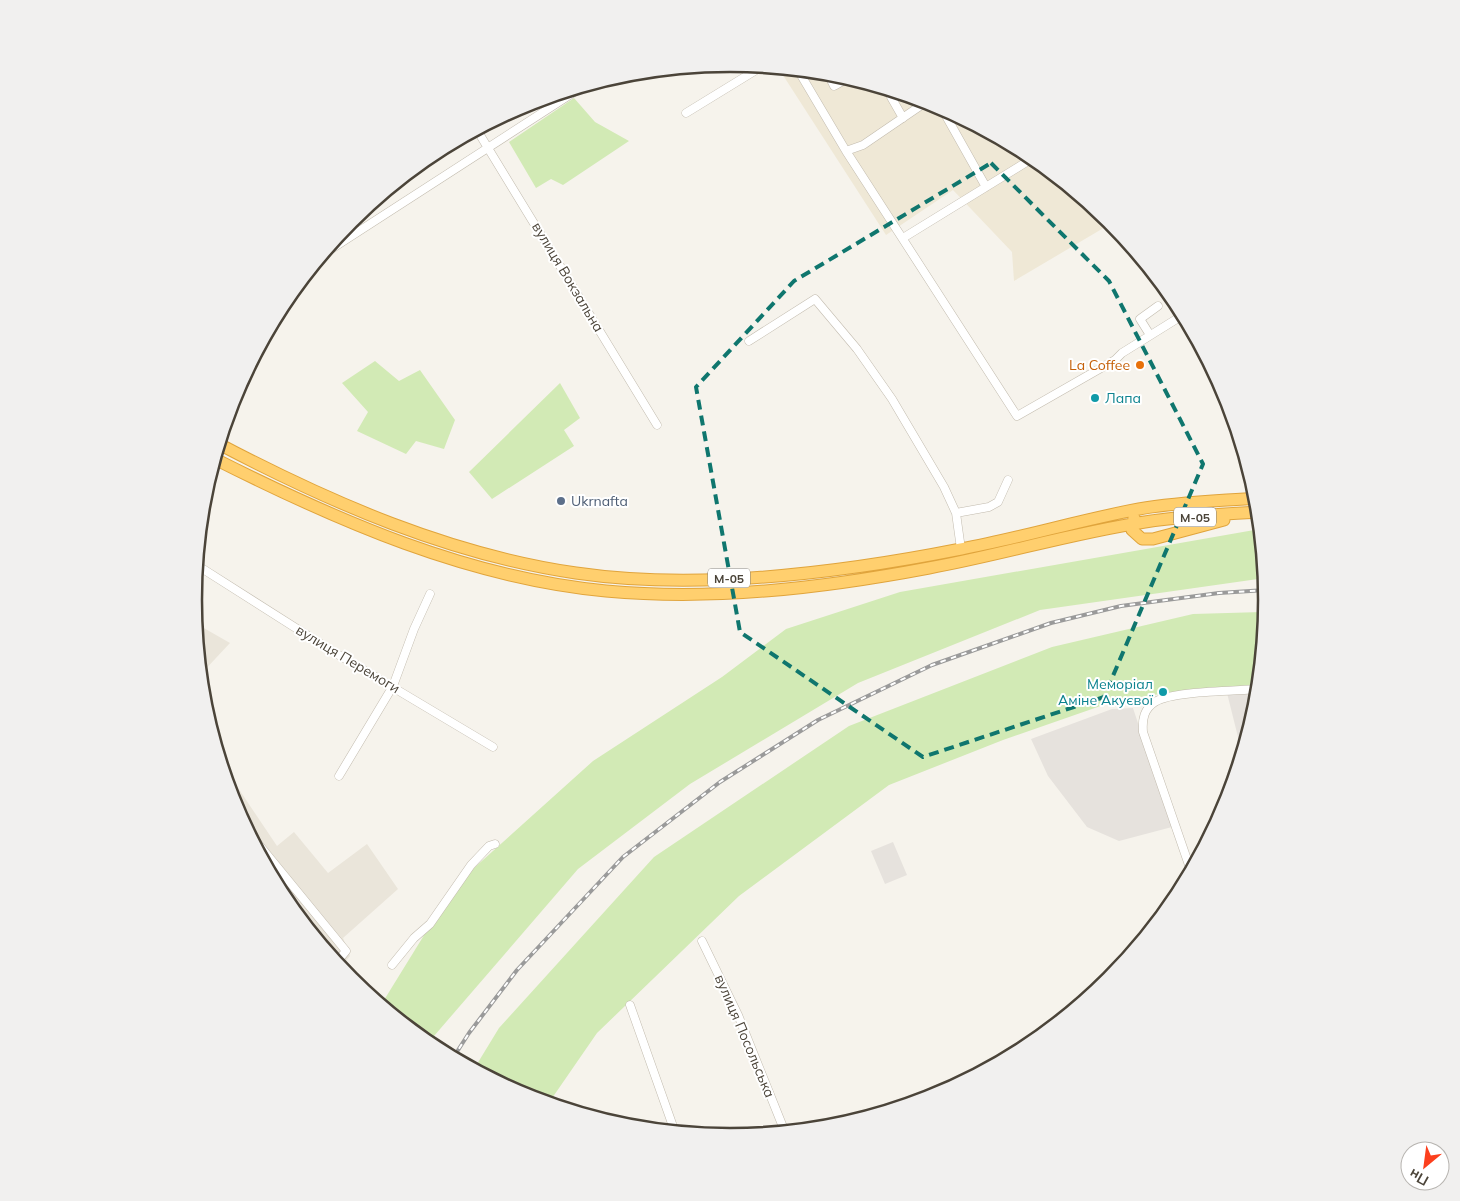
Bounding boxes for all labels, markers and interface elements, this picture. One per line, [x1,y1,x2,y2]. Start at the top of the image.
street label: вулиця Вокзальна [528,219,608,335]
place label: La Coffee [1069,356,1130,374]
marker: La Coffee [1134,359,1146,371]
place label: Лапа [1105,389,1141,407]
marker: Лапа [1089,392,1101,404]
place label: Ukrnafta [571,492,628,510]
marker: Ukrnafta [555,495,567,507]
road number: М-05 [1174,508,1216,526]
road number: М-05 [708,568,750,588]
street label: вулиця Перемоги [293,621,403,697]
place label: Меморіал Аміне Акуєвої [1058,675,1154,709]
marker: Меморіал Аміне Акуєвої [1157,686,1169,698]
street label: вулиця Посольська [711,972,779,1100]
north arrow [1400,1141,1450,1191]
text: Пн [1406,1165,1432,1190]

